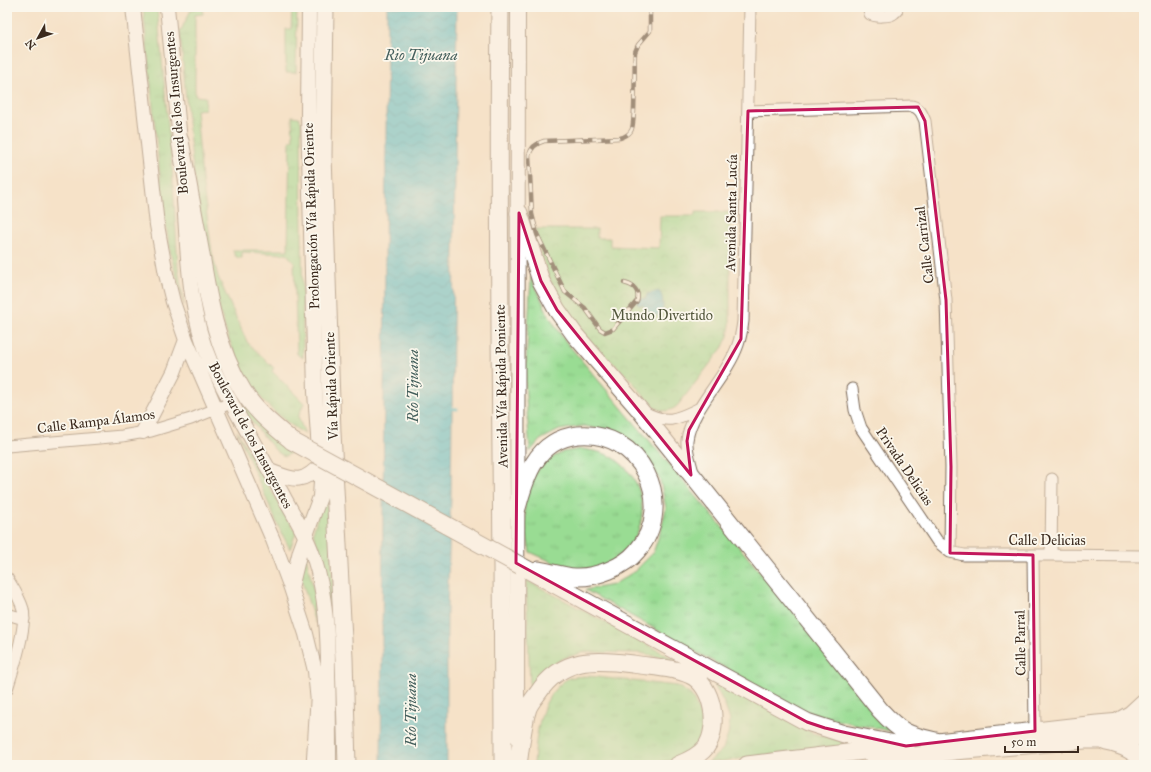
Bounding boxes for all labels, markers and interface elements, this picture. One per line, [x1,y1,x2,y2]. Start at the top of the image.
north arrow [18,18,58,58]
street label: Boulevard de los Insurgentes [161,31,192,195]
text: N [22,36,39,52]
water label: Rio Tijuana [383,46,458,64]
street label: Prolongación Vía Rápida Oriente [300,122,323,310]
street label: Avenida Santa Lucía [722,154,741,273]
street label: Calle Carrizal [911,205,938,285]
street label: Avenida Vía Rápida Poniente [492,304,511,469]
park label: Mundo Divertido [611,307,713,324]
street label: Vía Rápida Oriente [321,331,342,441]
water label: Río Tijuana [404,349,422,424]
street label: Boulevard de los Insurgentes [205,359,296,511]
street label: Calle Rampa Álamos [36,404,156,437]
street label: Privada Delicias [872,424,937,509]
street label: Calle Delicias [1008,532,1086,549]
street label: Calle Parral [1011,610,1030,676]
water label: Río Tijuana [402,673,420,748]
scale bar [1005,728,1078,754]
text: 50 m [1011,735,1036,749]

